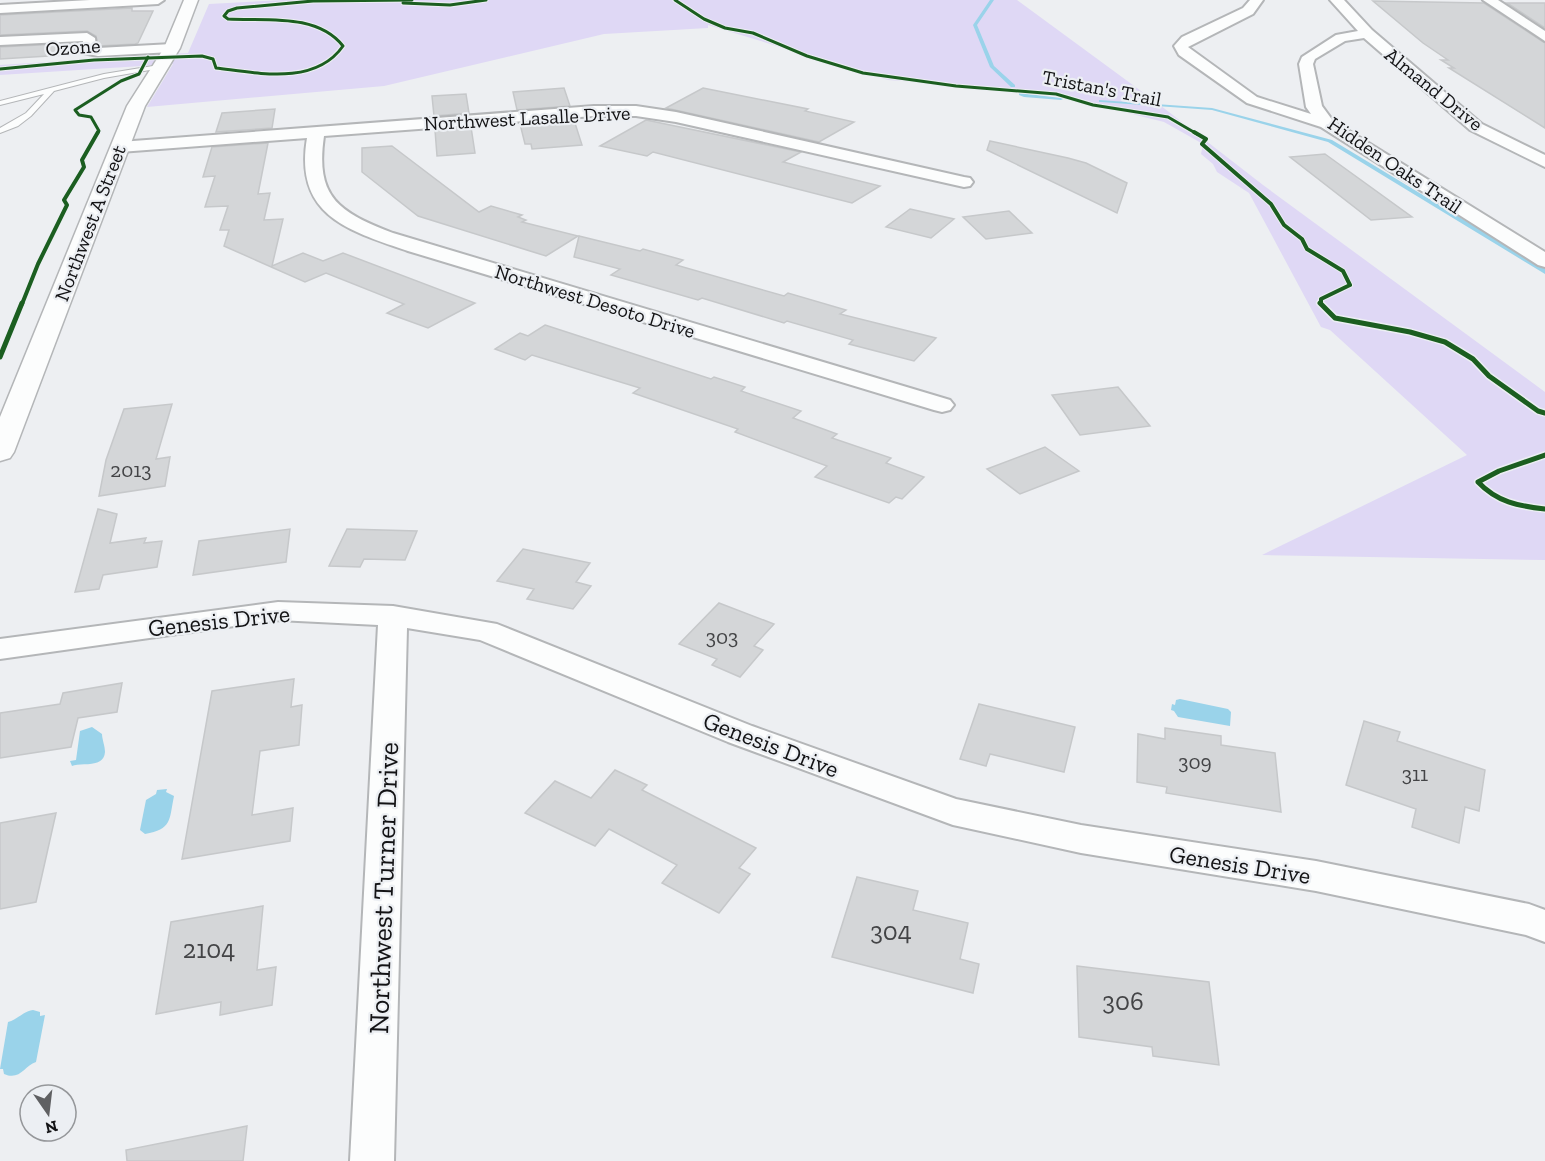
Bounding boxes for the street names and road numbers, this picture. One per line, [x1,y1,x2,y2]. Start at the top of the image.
street label: Ozone [45,33,101,61]
street label: Almand Drive [1380,42,1488,136]
street label: Tristan's Trail [1040,65,1164,111]
street label: Northwest Lasalle Drive [423,101,631,135]
street label: Hidden Oaks Trail [1323,111,1467,219]
street label: Northwest A Street [49,141,131,305]
street label: Northwest Desoto Drive [492,259,698,343]
street label: Genesis Drive [147,599,291,642]
street label: Genesis Drive [699,705,843,784]
street label: Northwest Turner Drive [362,741,405,1035]
street label: Genesis Drive [1167,839,1313,890]

